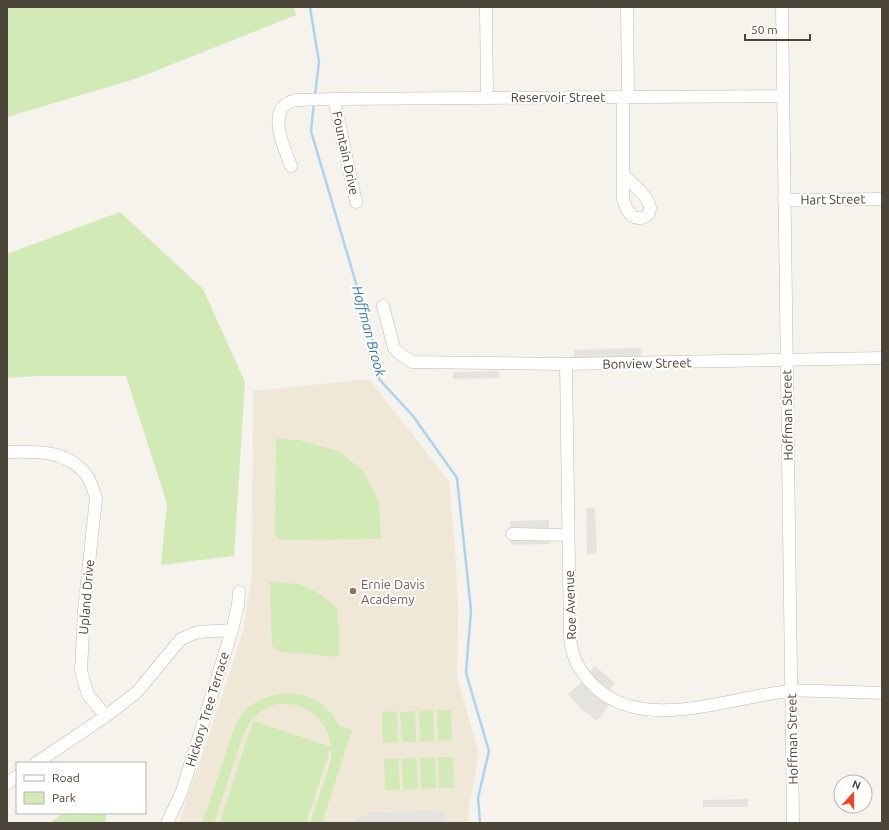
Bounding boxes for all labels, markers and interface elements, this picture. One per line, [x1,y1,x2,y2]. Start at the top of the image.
scale bar [745,16,810,42]
text: 50 m [751,23,778,36]
street label: Reservoir Street [511,90,605,104]
street label: Fountain Drive [330,110,362,196]
street label: Hart Street [800,191,866,207]
water label: Hoffman Brook [349,284,389,379]
street label: Bonview Street [602,355,692,371]
street label: Hoffman Street [779,369,795,461]
street label: Upland Drive [76,559,96,635]
street label: Roe Avenue [562,570,578,640]
place label: Ernie Davis Academy [361,577,425,606]
marker: Ernie Davis Academy [348,586,358,596]
street label: Hickory Tree Terrace [183,650,231,768]
street label: Hoffman Street [784,693,800,785]
legend [16,762,146,814]
text: Road [52,771,80,784]
north arrow [833,774,873,814]
text: N [851,778,863,792]
text: Park [52,791,76,804]

